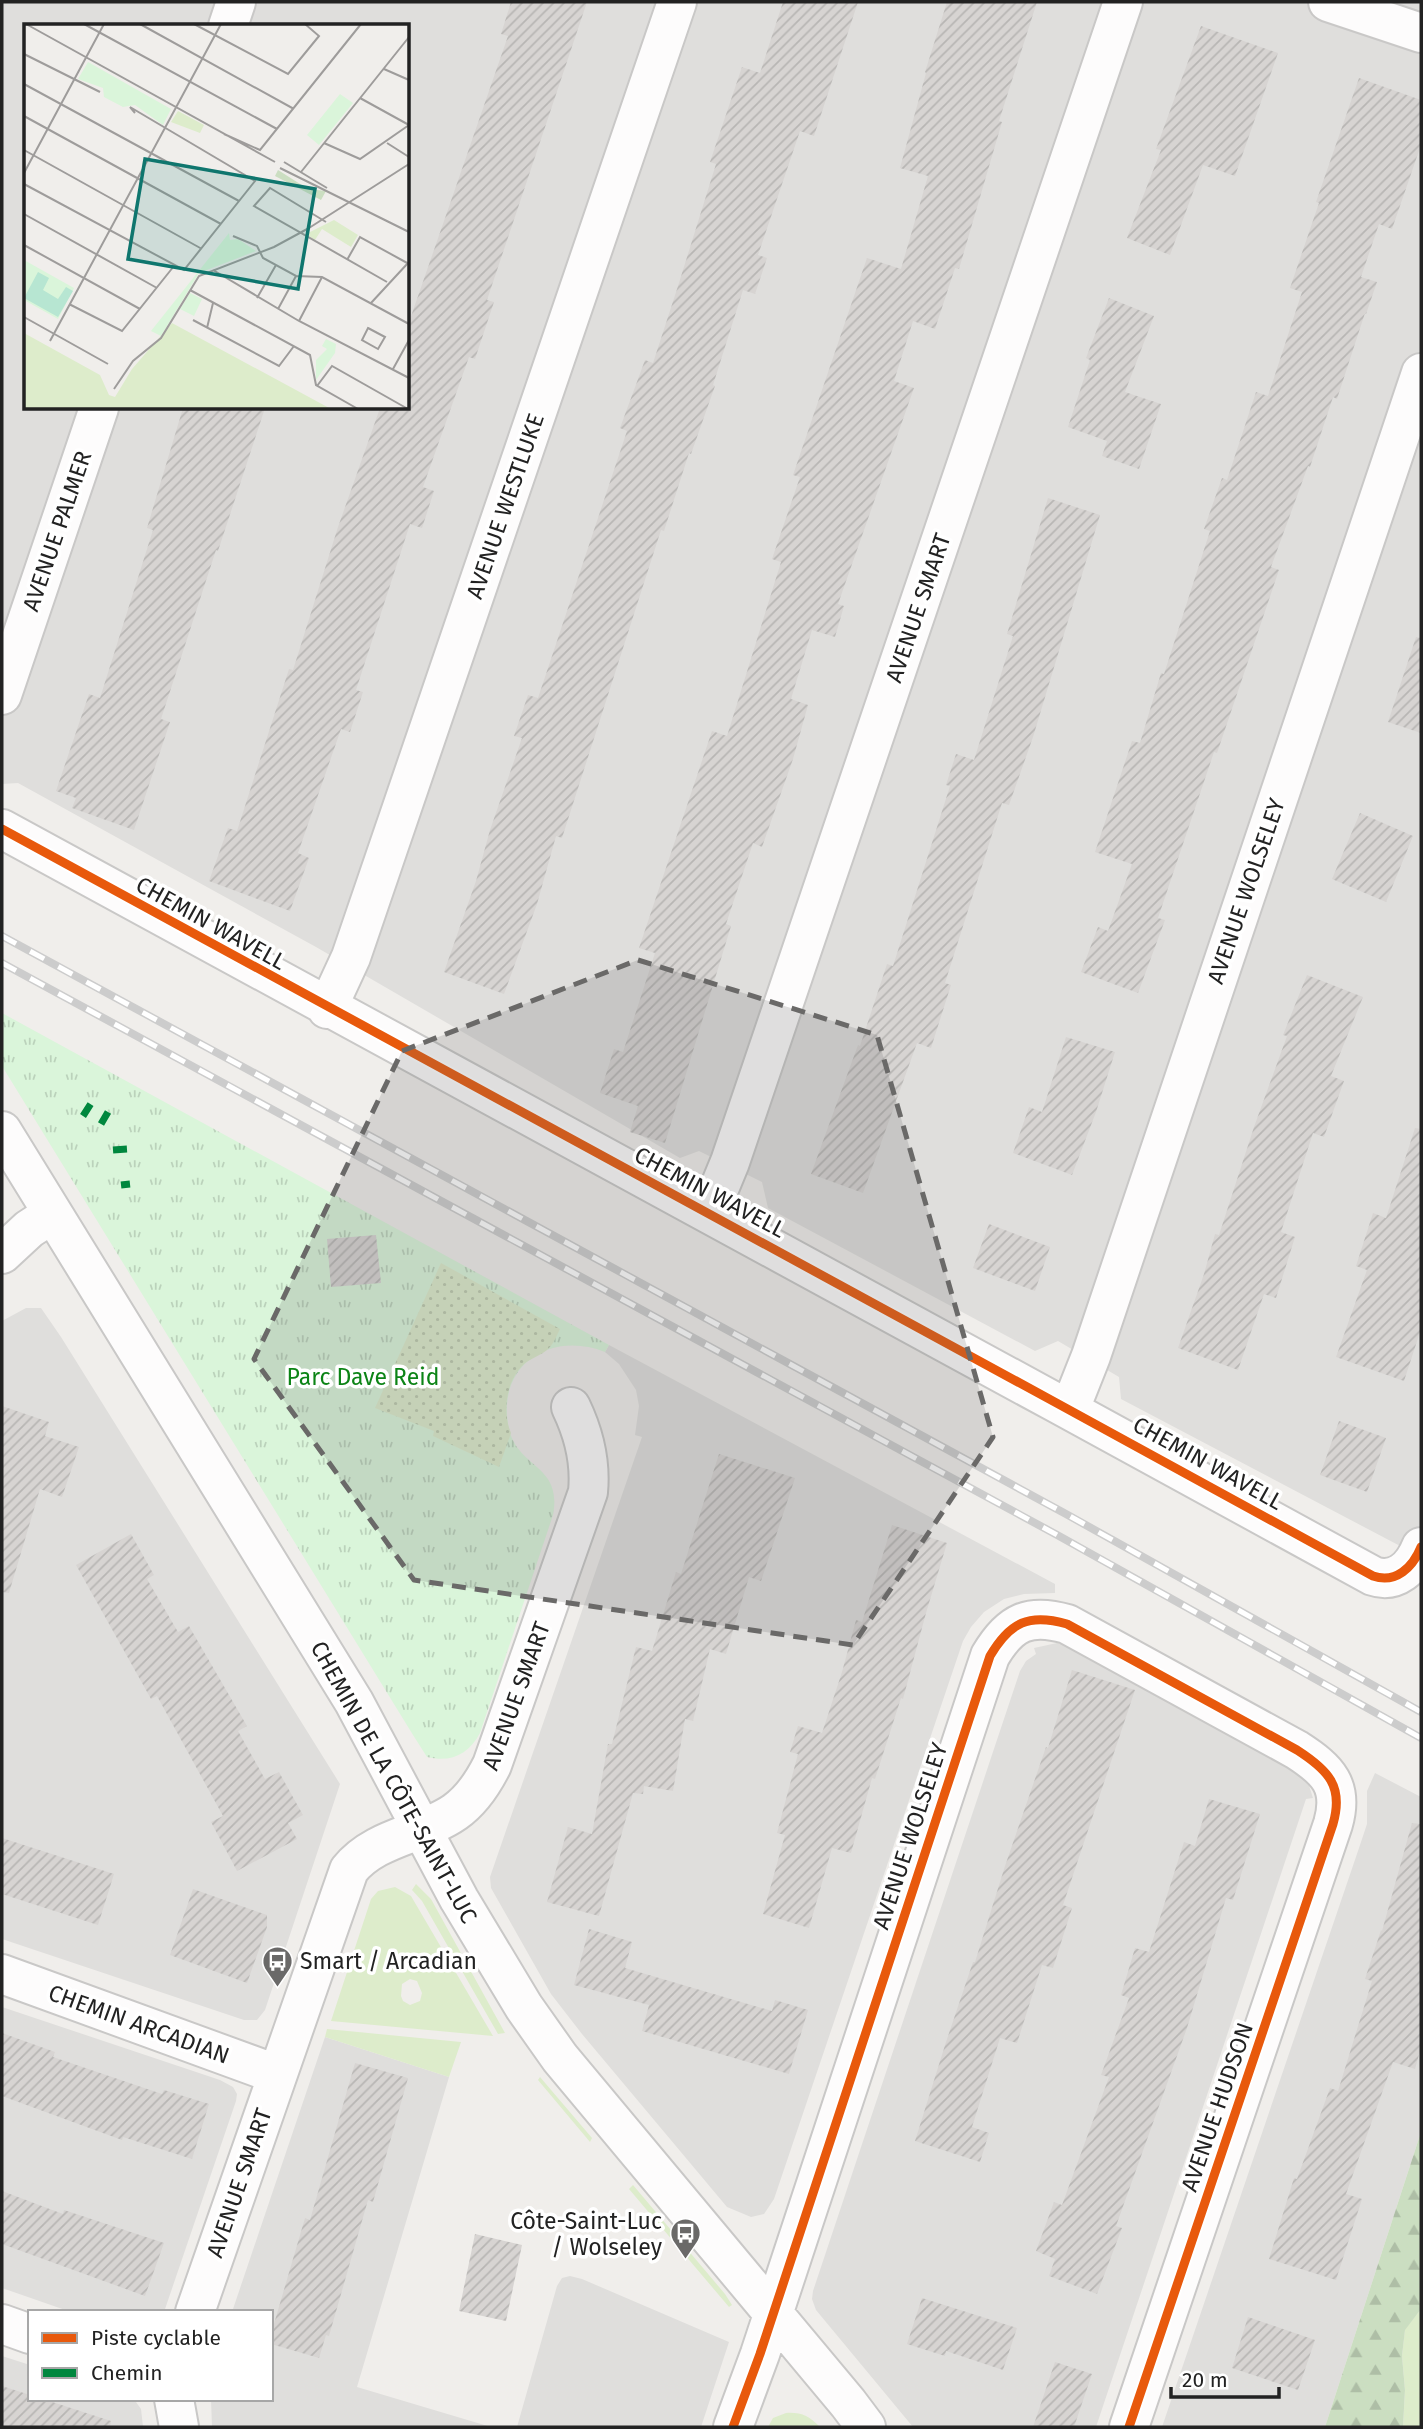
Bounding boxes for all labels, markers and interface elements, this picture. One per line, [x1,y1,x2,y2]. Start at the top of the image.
inset map [24,24,410,410]
street label: AVENUE WESTLUKE [460,410,550,602]
street label: AVENUE PALMER [16,447,98,615]
street label: AVENUE SMART [879,530,957,686]
street label: AVENUE WOLSELEY [1201,794,1291,987]
street label: CHEMIN WAVELL [131,870,291,976]
street label: CHEMIN WAVELL [630,1140,790,1244]
park label: Parc Dave Reid [287,1363,439,1391]
street label: CHEMIN WAVELL [1128,1410,1288,1516]
street label: AVENUE SMART [476,1618,556,1774]
street label: CHEMIN DE LA CÔTE-SAINT-LUC [305,1636,484,1928]
street label: AVENUE WOLSELEY [867,1739,953,1933]
bus stop icon: Smart / Arcadian [260,1944,294,1988]
place label: Smart / Arcadian [300,1947,477,1975]
street label: CHEMIN ARCADIAN [45,1978,233,2070]
street label: AVENUE HUDSON [1175,2019,1259,2195]
street label: AVENUE SMART [200,2105,278,2261]
place label: Côte-Saint-Luc / Wolseley [510,2207,663,2261]
bus stop icon: Côte-Saint-Luc / Wolseley [668,2217,702,2261]
legend [28,2310,273,2401]
text: Piste cyclable [91,2325,221,2351]
scale bar [1171,2356,1280,2400]
text: Chemin [91,2360,163,2386]
text: 20 m [1182,2367,1228,2393]

